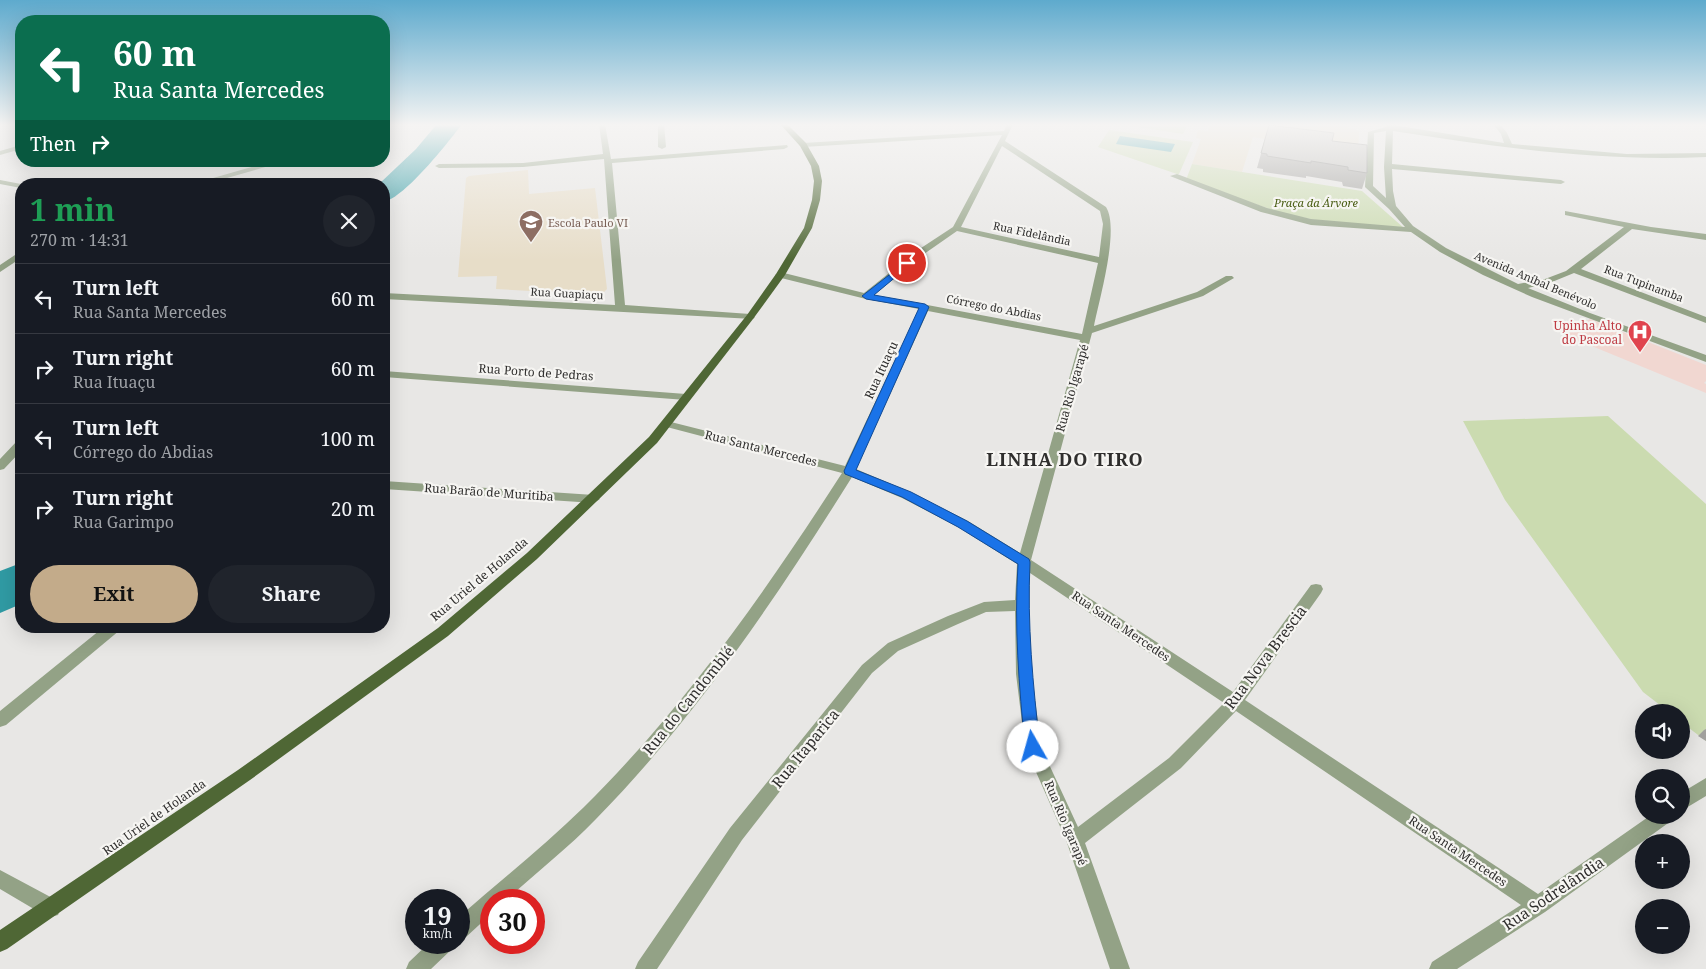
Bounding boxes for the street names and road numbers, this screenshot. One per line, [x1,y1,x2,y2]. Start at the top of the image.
street label: Rua Fidelândia [992,217,1072,249]
street label: Avenida Aníbal Benévolo [1472,247,1600,313]
street label: Rua Tupinamba [1602,261,1686,305]
street label: Rua Guapiaçu [530,284,604,302]
street label: Córrego do Abdias [945,290,1043,324]
street label: Rua Ituaçu [860,338,902,402]
street label: Rua Rio Igarapé [1051,342,1093,434]
street label: Rua Porto de Pedras [478,360,594,384]
street label: Rua Santa Mercedes [703,426,819,470]
street label: Rua Barão de Muritiba [424,479,554,505]
street label: Rua Uriel de Holanda [427,533,532,625]
street label: Rua Santa Mercedes [1068,587,1174,665]
street label: Rua Nova Brescia [1219,601,1311,713]
street label: Rua do Candomblé [638,641,738,759]
street label: Rua Itaparica [767,704,843,792]
street label: Rua Uriel de Holanda [99,775,209,859]
street label: Rua Rio Igarapé [1040,778,1092,868]
street label: Rua Santa Mercedes [1405,812,1511,890]
street label: Rua Sodrelândia [1498,852,1608,934]

